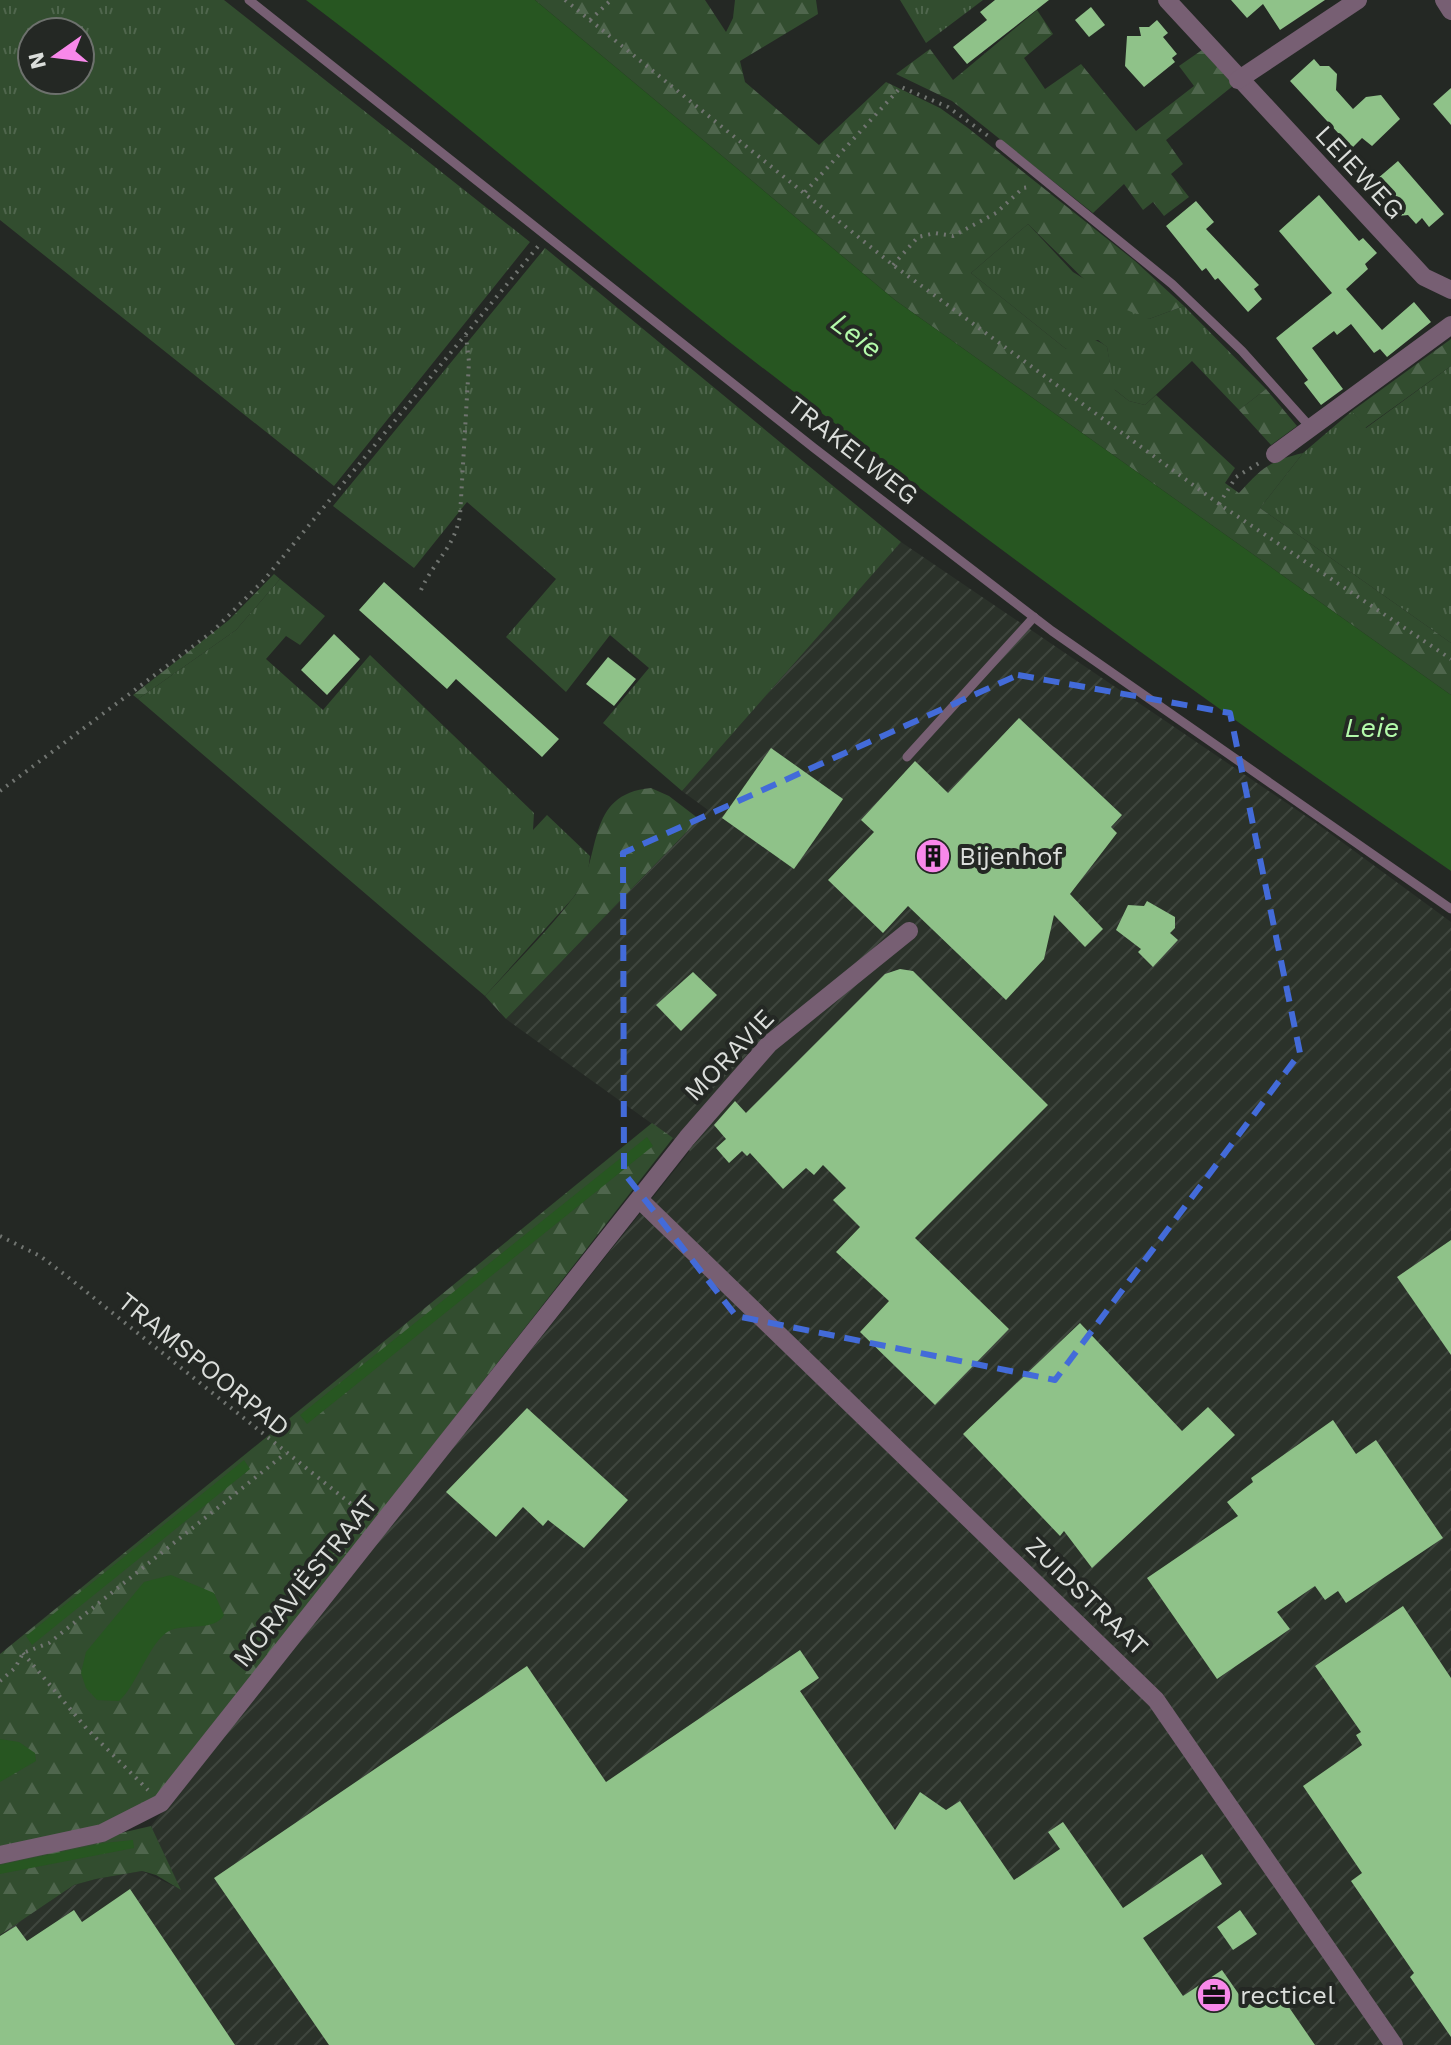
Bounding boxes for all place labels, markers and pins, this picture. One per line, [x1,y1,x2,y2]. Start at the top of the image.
building icon: Bijenhof [914,837,952,875]
place label: Bijenhof [959,841,1063,871]
office icon: recticel [1195,1976,1233,2014]
place label: recticel [1240,1980,1335,2010]

